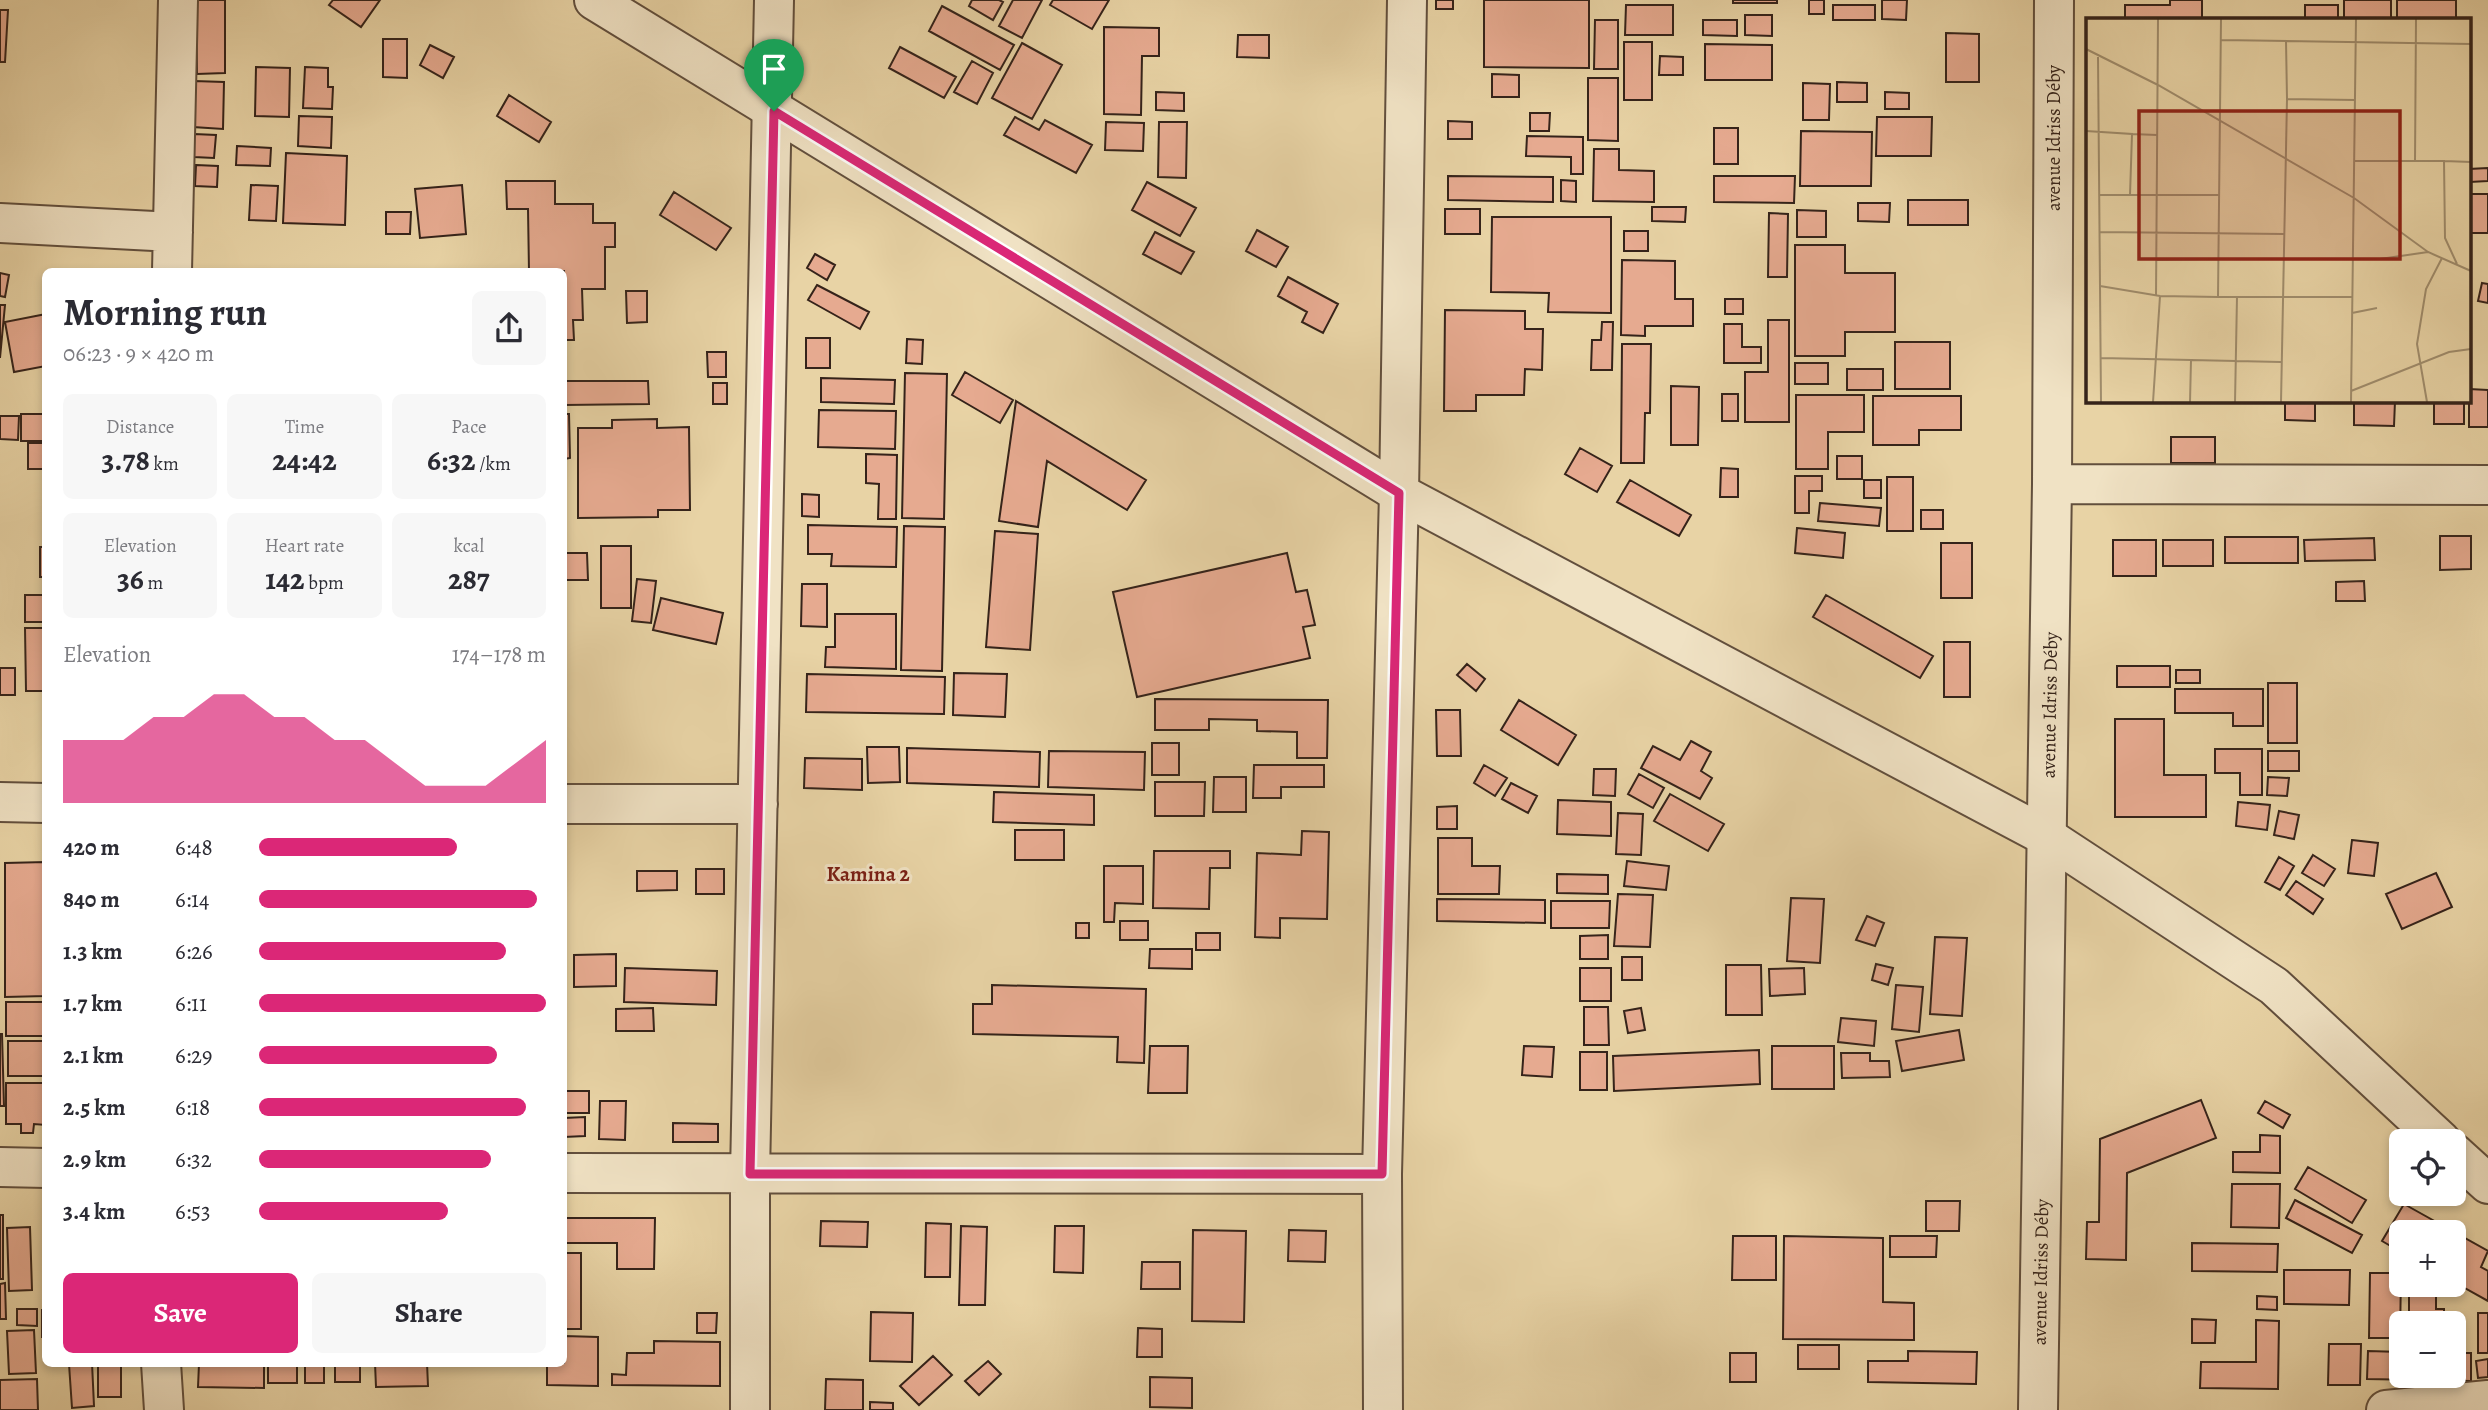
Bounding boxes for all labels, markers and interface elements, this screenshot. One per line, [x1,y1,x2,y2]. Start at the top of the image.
inset map [2086,18,2470,402]
pin [744,39,804,111]
icon: arrive [755,50,793,88]
street label: avenue Idriss Déby [2041,64,2067,211]
text: Morning run [63,286,267,338]
button: share [472,291,546,365]
text: 06:23 · 9 × 420 m [63,338,214,369]
text: Distance [106,414,174,440]
text: Time [285,414,324,440]
text: Pace [451,414,486,440]
text: 3.78 [101,440,150,480]
text: 24:42 [272,440,337,480]
text: 6:32 [427,440,475,480]
text: km [150,451,179,477]
text: /km [475,451,511,477]
text: Elevation [104,533,177,559]
text: Heart rate [265,533,344,559]
text: kcal [454,533,484,559]
text: 36 [117,559,144,599]
text: 142 [265,559,305,599]
text: 287 [448,559,490,599]
text: m [144,570,163,596]
text: bpm [305,570,344,596]
street label: avenue Idriss Déby [2036,631,2064,778]
text: Elevation [63,639,151,670]
text: 174–178 m [452,639,546,670]
text: 420 m [63,832,120,863]
text: 6:48 [175,832,213,863]
district label: Kamina 2 [826,860,910,888]
text: 840 m [63,884,120,915]
text: 6:14 [175,884,209,915]
text: 1.3 km [63,936,123,967]
text: 6:26 [175,936,213,967]
text: 1.7 km [63,988,123,1019]
text: 6:11 [175,988,207,1019]
text: 2.1 km [63,1040,124,1071]
text: 6:29 [175,1040,213,1071]
text: 2.5 km [63,1092,125,1123]
text: 6:18 [175,1092,210,1123]
map controls [2389,1129,2466,1388]
button: locate [2389,1129,2466,1206]
text: 2.9 km [63,1144,126,1175]
text: 6:32 [175,1144,212,1175]
text: 3.4 km [63,1196,125,1227]
text: 6:53 [175,1196,211,1227]
street label: avenue Idriss Déby [2027,1198,2055,1345]
button: + [2389,1220,2466,1297]
button: Save [63,1273,298,1353]
button: Share [312,1273,546,1353]
button: − [2389,1311,2466,1388]

